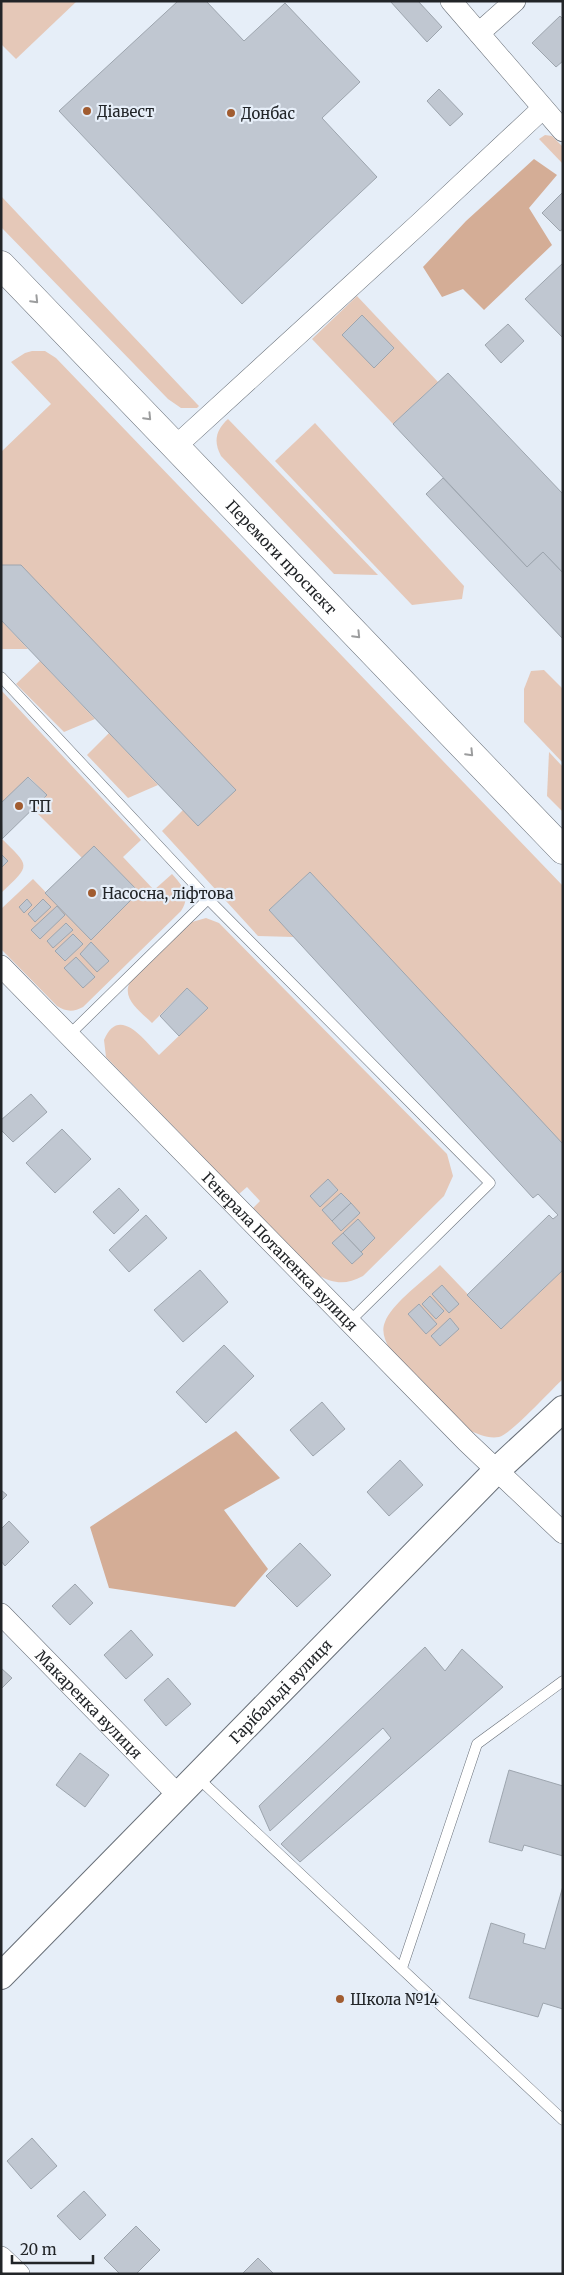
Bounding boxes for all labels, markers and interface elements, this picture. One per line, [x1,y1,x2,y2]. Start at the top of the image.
place label: Діавест [97,102,154,121]
place label: Донбас [241,104,295,123]
marker: Діавест [81,105,93,117]
marker: Донбас [225,107,237,119]
one-way arrow [29,295,38,304]
one-way arrow [142,412,151,421]
street label: Перемоги проспект [222,496,341,618]
one-way arrow [351,630,360,639]
one-way arrow [464,747,473,756]
place label: ТП [29,797,51,816]
marker: ТП [13,800,25,812]
place label: Насосна, ліфтова [102,884,233,903]
marker: Насосна, ліфтова [86,887,98,899]
street label: Генерала Потапенка вулиця [198,1168,362,1335]
street label: Гарібальді вулиця [225,1635,336,1747]
street label: Макаренка вулиця [32,1646,147,1763]
place label: Школа №14 [350,1990,439,2009]
marker: Школа №14 [334,1993,346,2005]
scale bar [12,2232,94,2264]
text: 20 m [20,2240,57,2259]

